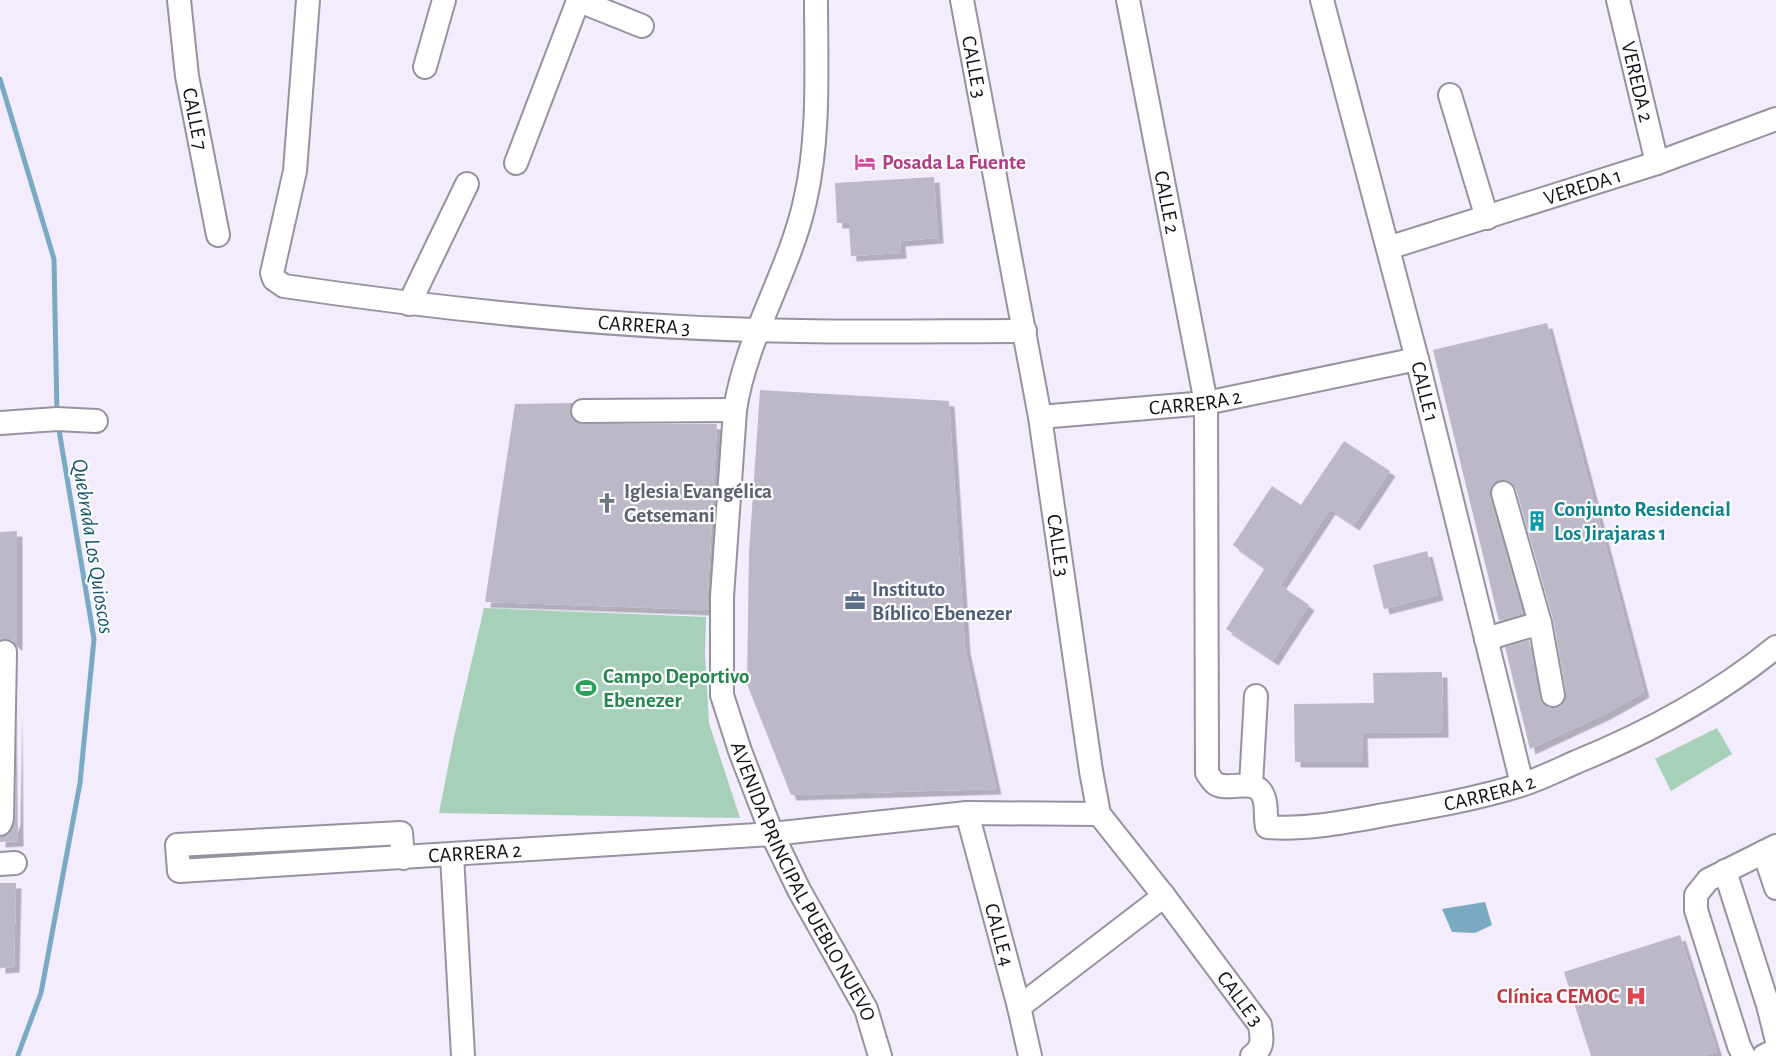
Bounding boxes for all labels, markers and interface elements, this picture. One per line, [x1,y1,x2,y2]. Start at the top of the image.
street label: CALLE 3 [958,34,990,100]
street label: VEREDA 2 [1617,39,1657,124]
street label: CALLE 7 [179,86,211,152]
hotel icon: Posada La Fuente [853,150,877,174]
place label: Posada La Fuente [882,152,1026,173]
street label: VEREDA 1 [1541,165,1624,209]
street label: CALLE 2 [1150,169,1183,236]
street label: CARRERA 3 [597,312,691,339]
street label: CALLE 1 [1407,359,1442,424]
street label: CARRERA 2 [1148,386,1244,419]
water label: Quebrada Los Quioscos [68,457,118,635]
place label: Iglesia Evangélica Getsemani [624,481,772,526]
church icon: Iglesia Evangélica Getsemani [595,491,619,515]
place label: Conjunto Residencial Los Jirajaras 1 [1554,499,1731,544]
building icon: Conjunto Residencial Los Jirajaras 1 [1525,509,1549,533]
street label: CALLE 3 [1043,513,1073,578]
place label: Instituto Bíblico Ebenezer [872,579,1013,624]
office icon: Instituto Bíblico Ebenezer [843,589,867,613]
place label: Campo Deportivo Ebenezer [603,666,749,711]
sports icon: Campo Deportivo Ebenezer [574,676,598,700]
street label: AVENIDA PRINCIPAL PUEBLO NUEVO [727,739,879,1023]
street label: CARRERA 2 [1442,771,1538,815]
street label: CARRERA 2 [428,840,522,866]
street label: CALLE 4 [981,901,1018,969]
street label: CALLE 3 [1213,967,1267,1030]
hospital icon: Clínica CEMOC [1624,984,1648,1008]
place label: Clínica CEMOC [1497,986,1619,1007]

